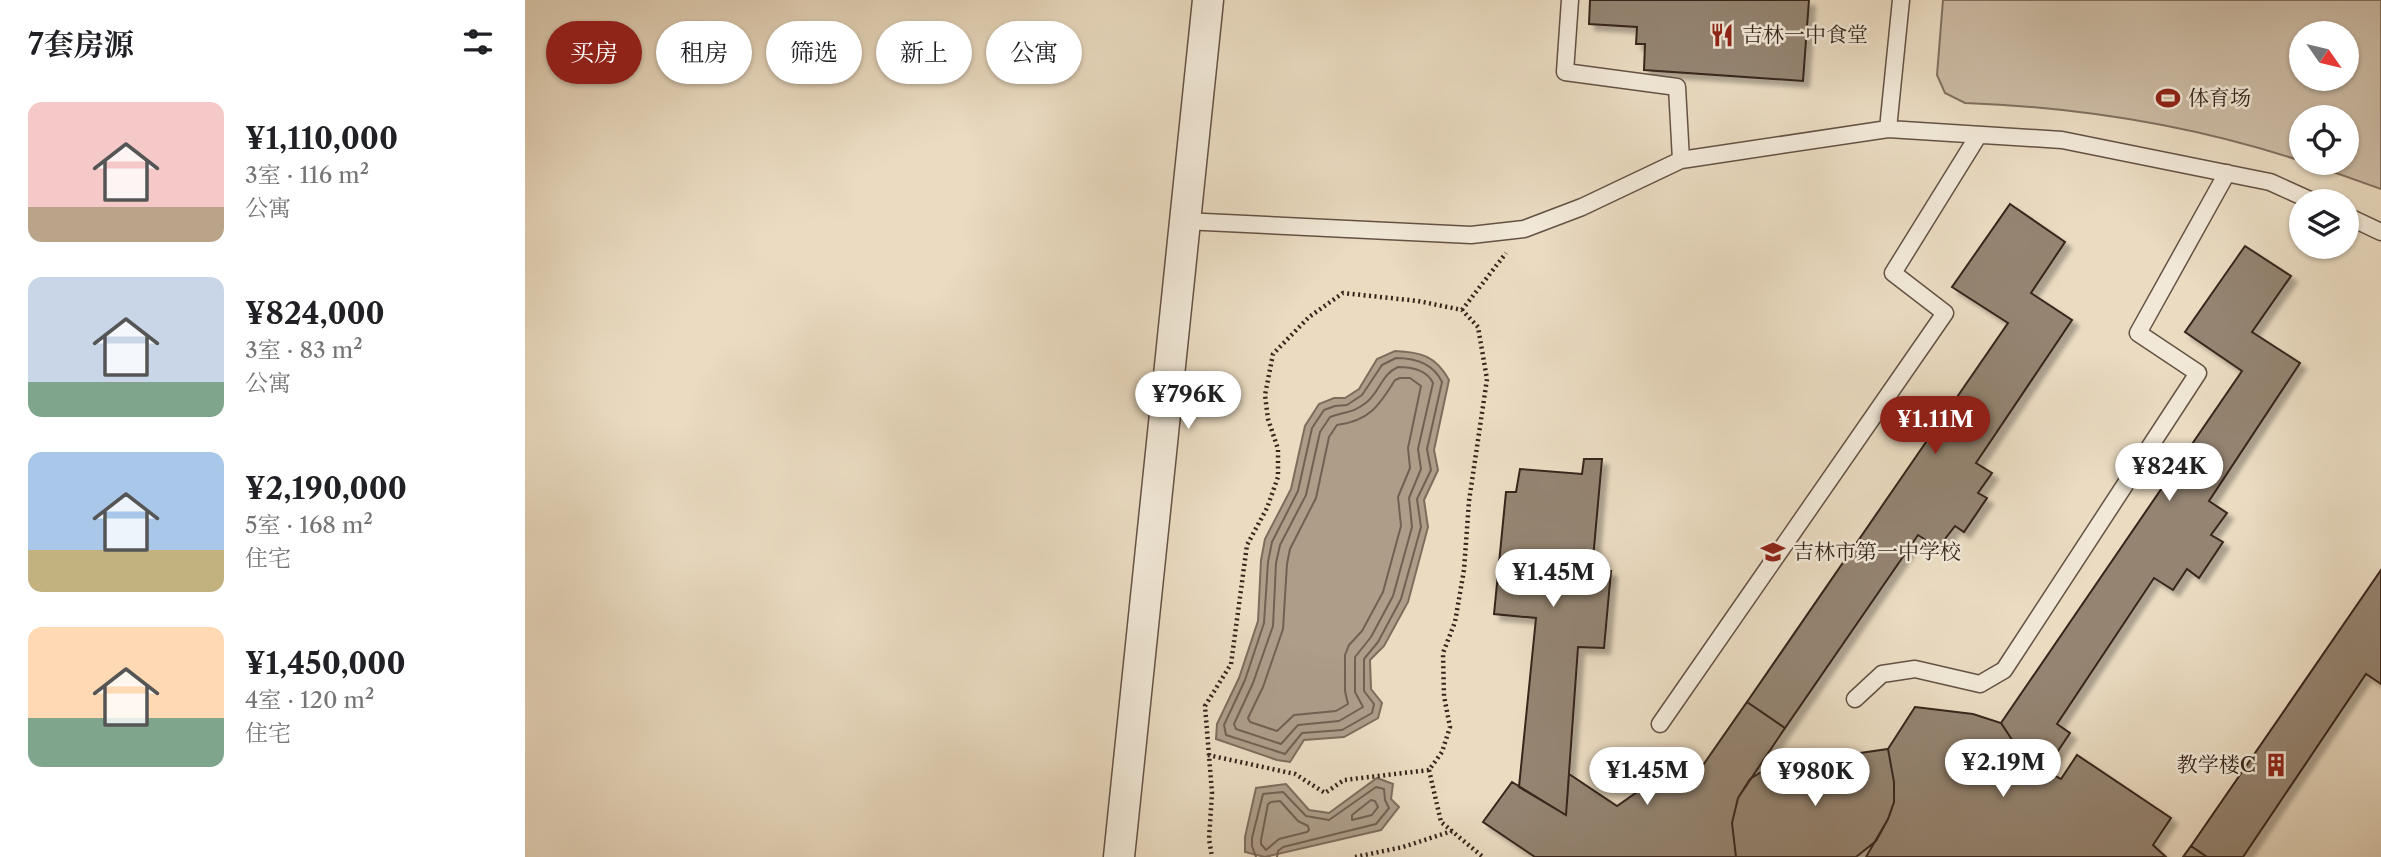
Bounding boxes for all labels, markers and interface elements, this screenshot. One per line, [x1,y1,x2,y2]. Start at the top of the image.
chip: 买房 [546,21,642,84]
chip: 租房 [656,21,752,84]
chip: 筛选 [766,21,862,84]
chip: 新上 [876,21,972,84]
chip: 公寓 [986,21,1082,84]
restaurant icon: 吉林一中食堂 [1708,21,1736,49]
north arrow [2289,21,2359,91]
map controls [2289,21,2359,259]
place label: 吉林一中食堂 [1742,22,1868,47]
icon: filters [459,23,497,61]
text: 7套房源 [28,26,134,63]
sports icon: 体育场 [2154,84,2182,112]
place label: 体育场 [2188,85,2251,110]
button: locate [2289,105,2359,175]
text: ¥1,110,000 [245,120,398,157]
icon: home [84,130,168,214]
text: 3室 · 116 m² [245,161,369,189]
button: layers [2289,189,2359,259]
text: 公寓 [245,194,291,222]
text: ¥824,000 [245,295,385,332]
icon: home [84,305,168,389]
text: 3室 · 83 m² [245,336,363,364]
text: 公寓 [245,369,291,397]
pin: ¥796K [1139,372,1237,431]
text: ¥796K [1151,380,1225,408]
pin: ¥1.11M [1878,396,1992,456]
text: ¥1.11M [1896,405,1974,433]
pin: ¥824K [2120,444,2218,503]
text: ¥824K [2131,452,2207,480]
text: ¥2,190,000 [245,470,407,507]
icon: home [84,480,168,564]
text: 5室 · 168 m² [245,511,373,539]
school or university icon: 吉林市第一中学校 [1759,538,1787,566]
place label: 吉林市第一中学校 [1793,539,1961,564]
text: 住宅 [245,544,291,572]
pin: ¥1.45M [1496,550,1610,609]
text: ¥1.45M [1511,558,1595,586]
text: ¥1,450,000 [245,645,406,682]
icon: home [84,655,168,739]
text: 4室 · 120 m² [245,686,374,714]
text: 住宅 [245,719,291,747]
pin: ¥2.19M [1946,740,2060,799]
pin: ¥1.45M [1590,748,1704,807]
pin: ¥980K [1766,748,1864,808]
text: ¥2.19M [1961,748,2045,776]
building icon: 教学楼C [2262,751,2290,779]
place label: 教学楼C [2177,752,2256,777]
text: ¥1.45M [1605,756,1689,784]
text: ¥980K [1777,757,1853,785]

